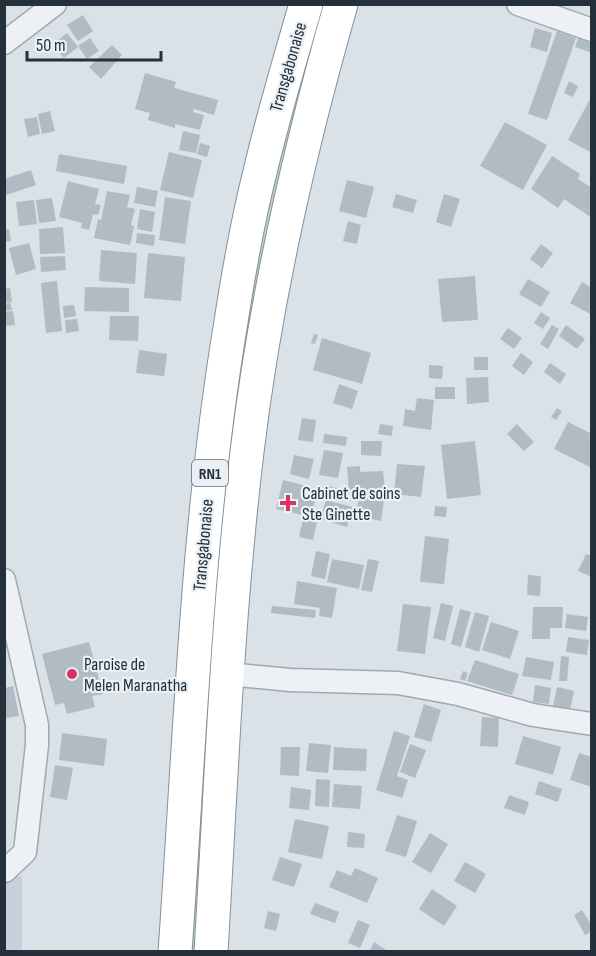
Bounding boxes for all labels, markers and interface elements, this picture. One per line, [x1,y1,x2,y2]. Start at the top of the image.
street label: Transgabonaise [266,20,311,114]
scale bar [27,24,160,62]
text: 50 m [36,35,66,56]
road number: RN1 [192,460,228,486]
place label: Cabinet de soins Ste Ginette [302,483,400,525]
marker: Cabinet de soins Ste Ginette [279,494,297,512]
street label: Transgabonaise [189,498,218,592]
place label: Paroise de Melen Maranatha [84,654,187,696]
marker: Paroise de Melen Maranatha [65,667,79,681]

